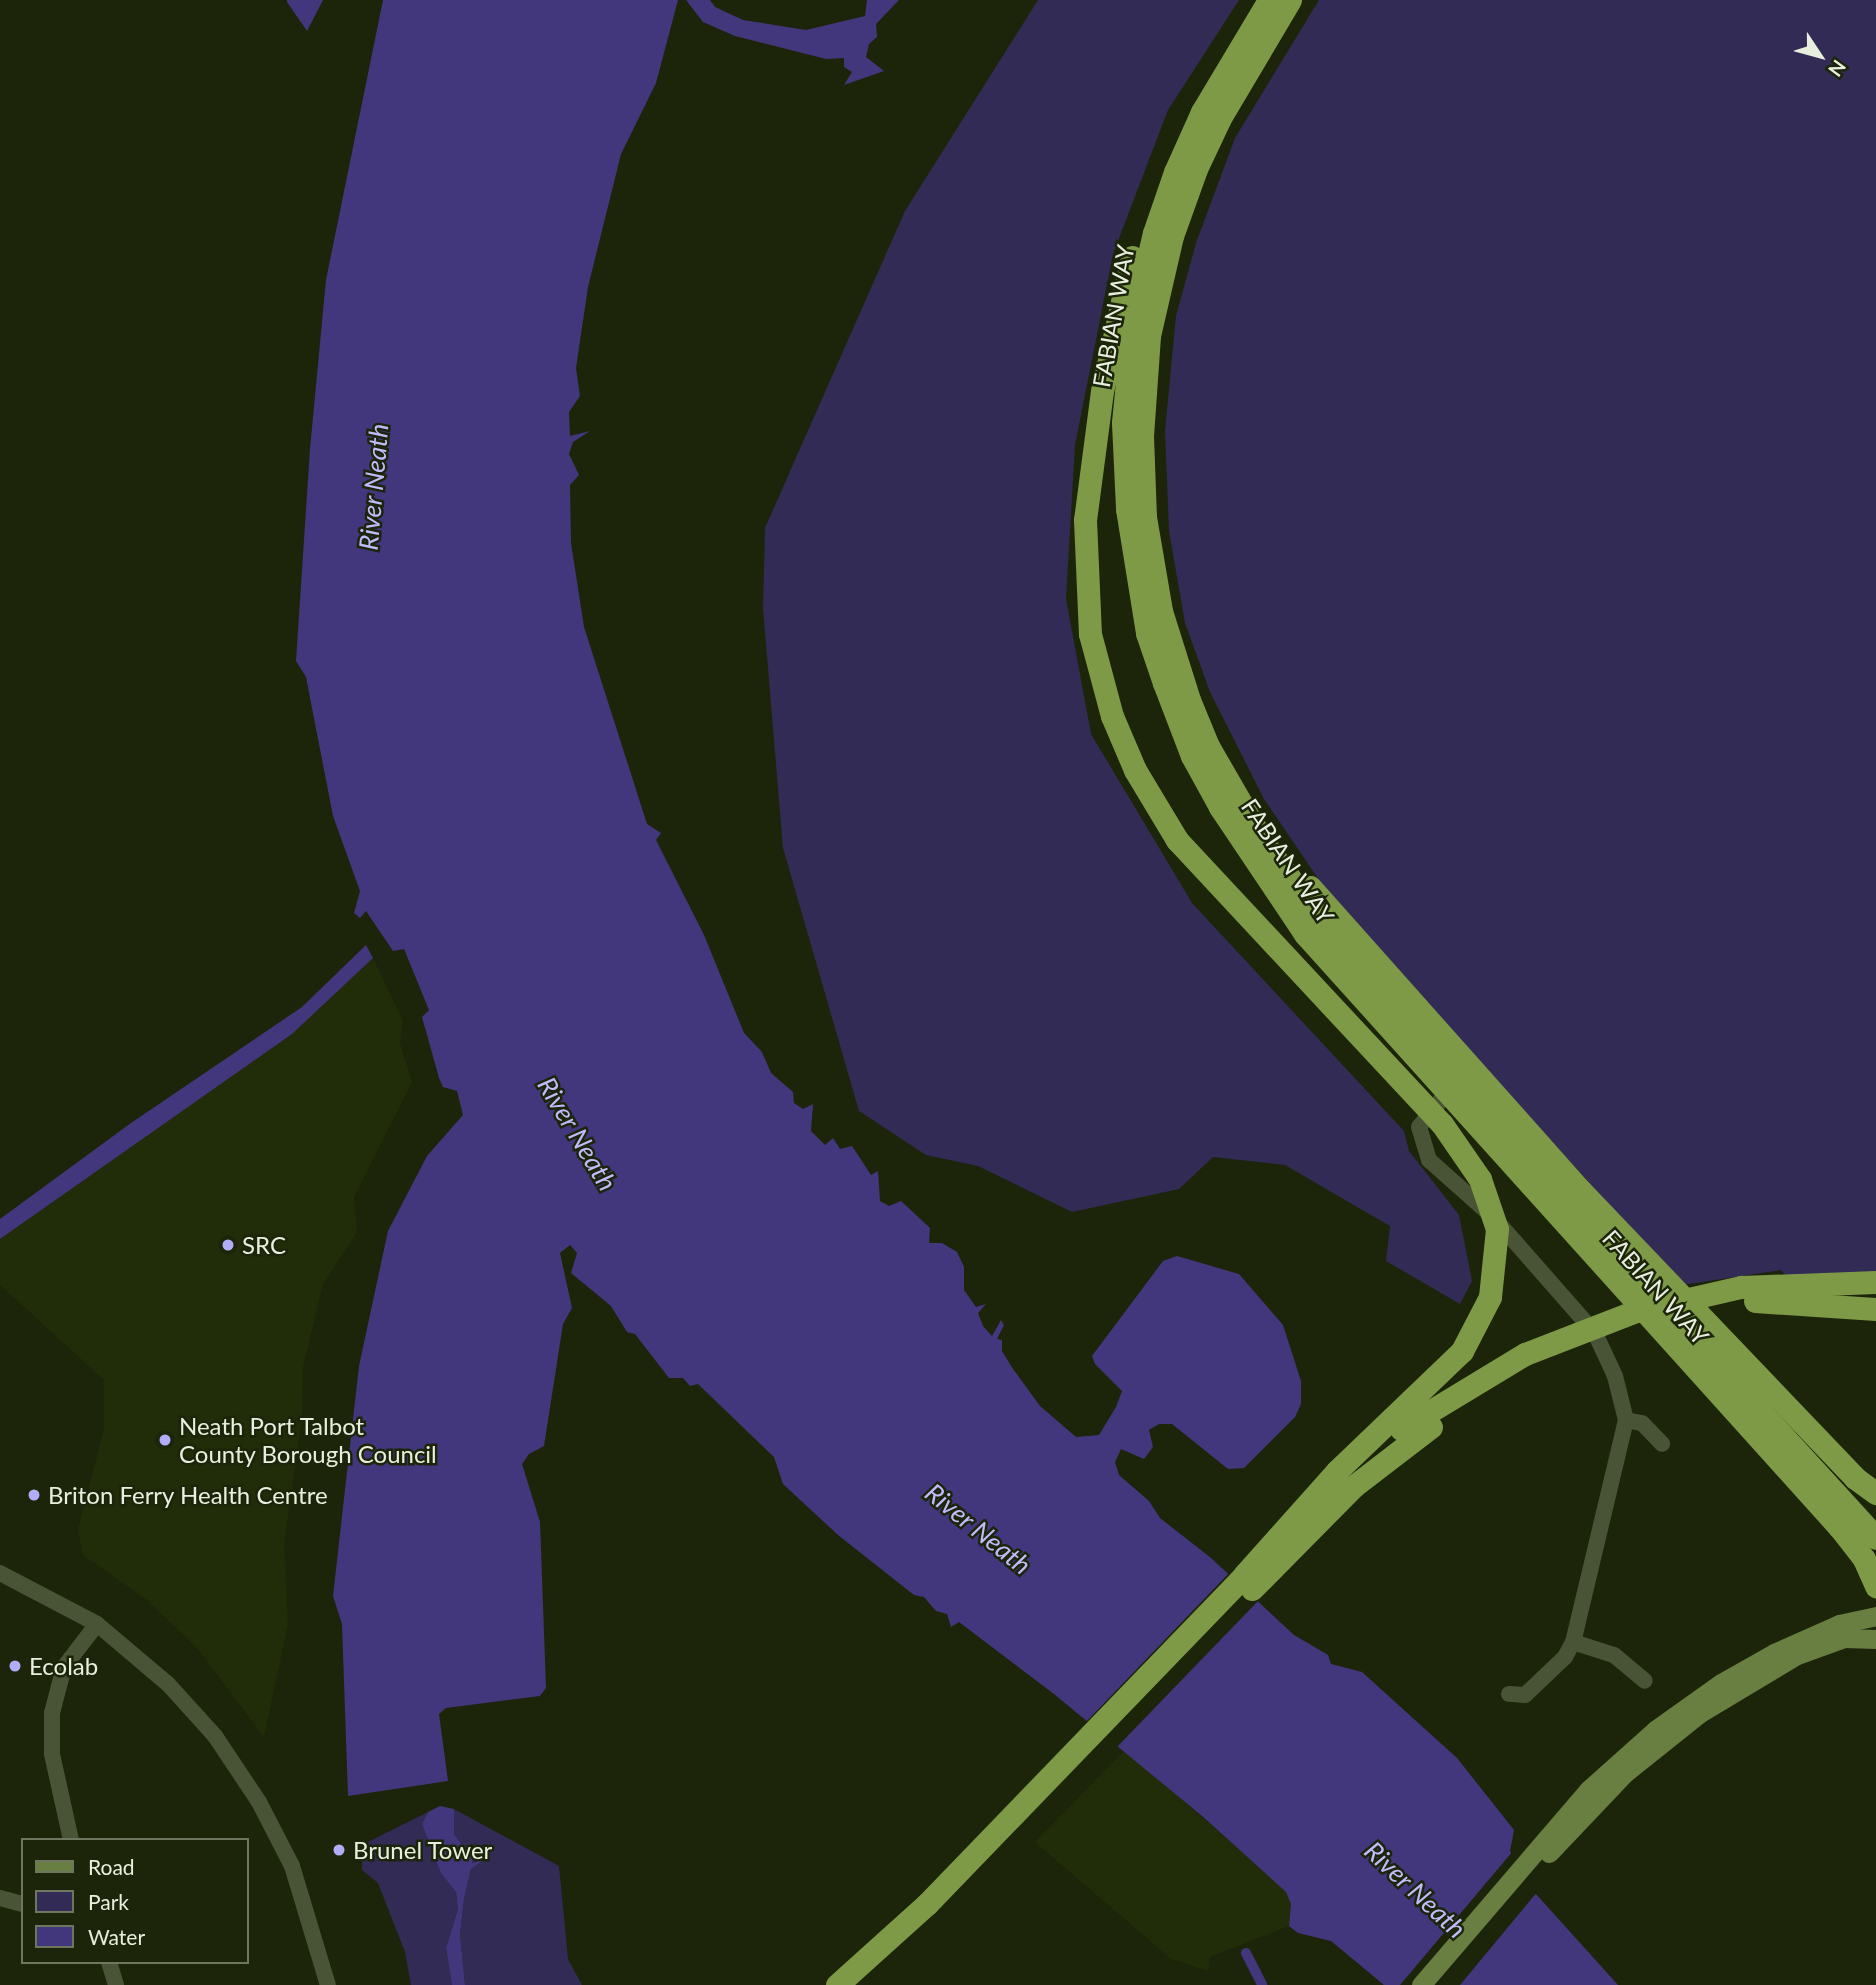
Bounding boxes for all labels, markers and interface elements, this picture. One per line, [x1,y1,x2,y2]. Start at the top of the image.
north arrow [1785,21,1855,91]
text: N [1824,56,1851,81]
street label: FABIAN WAY [1086,242,1140,390]
water label: River Neath [353,422,395,552]
street label: FABIAN WAY [1236,793,1340,929]
water label: River Neath [531,1071,623,1197]
street label: FABIAN WAY [1597,1224,1715,1350]
place label: SRC [242,1231,286,1259]
marker: SRC [220,1237,236,1253]
place label: Neath Port Talbot County Borough Council [179,1412,437,1468]
marker: Neath Port Talbot County Borough Council [157,1432,173,1448]
water label: River Neath [919,1477,1037,1581]
place label: Briton Ferry Health Centre [48,1481,328,1509]
marker: Briton Ferry Health Centre [26,1487,42,1503]
place label: Ecolab [29,1652,98,1680]
marker: Ecolab [7,1658,23,1674]
water label: River Neath [1358,1835,1472,1945]
place label: Brunel Tower [353,1836,493,1864]
legend [21,1838,248,1964]
marker: Brunel Tower [331,1842,347,1858]
text: Road [88,1854,135,1879]
text: Park [88,1889,129,1914]
text: Water [88,1924,145,1949]

